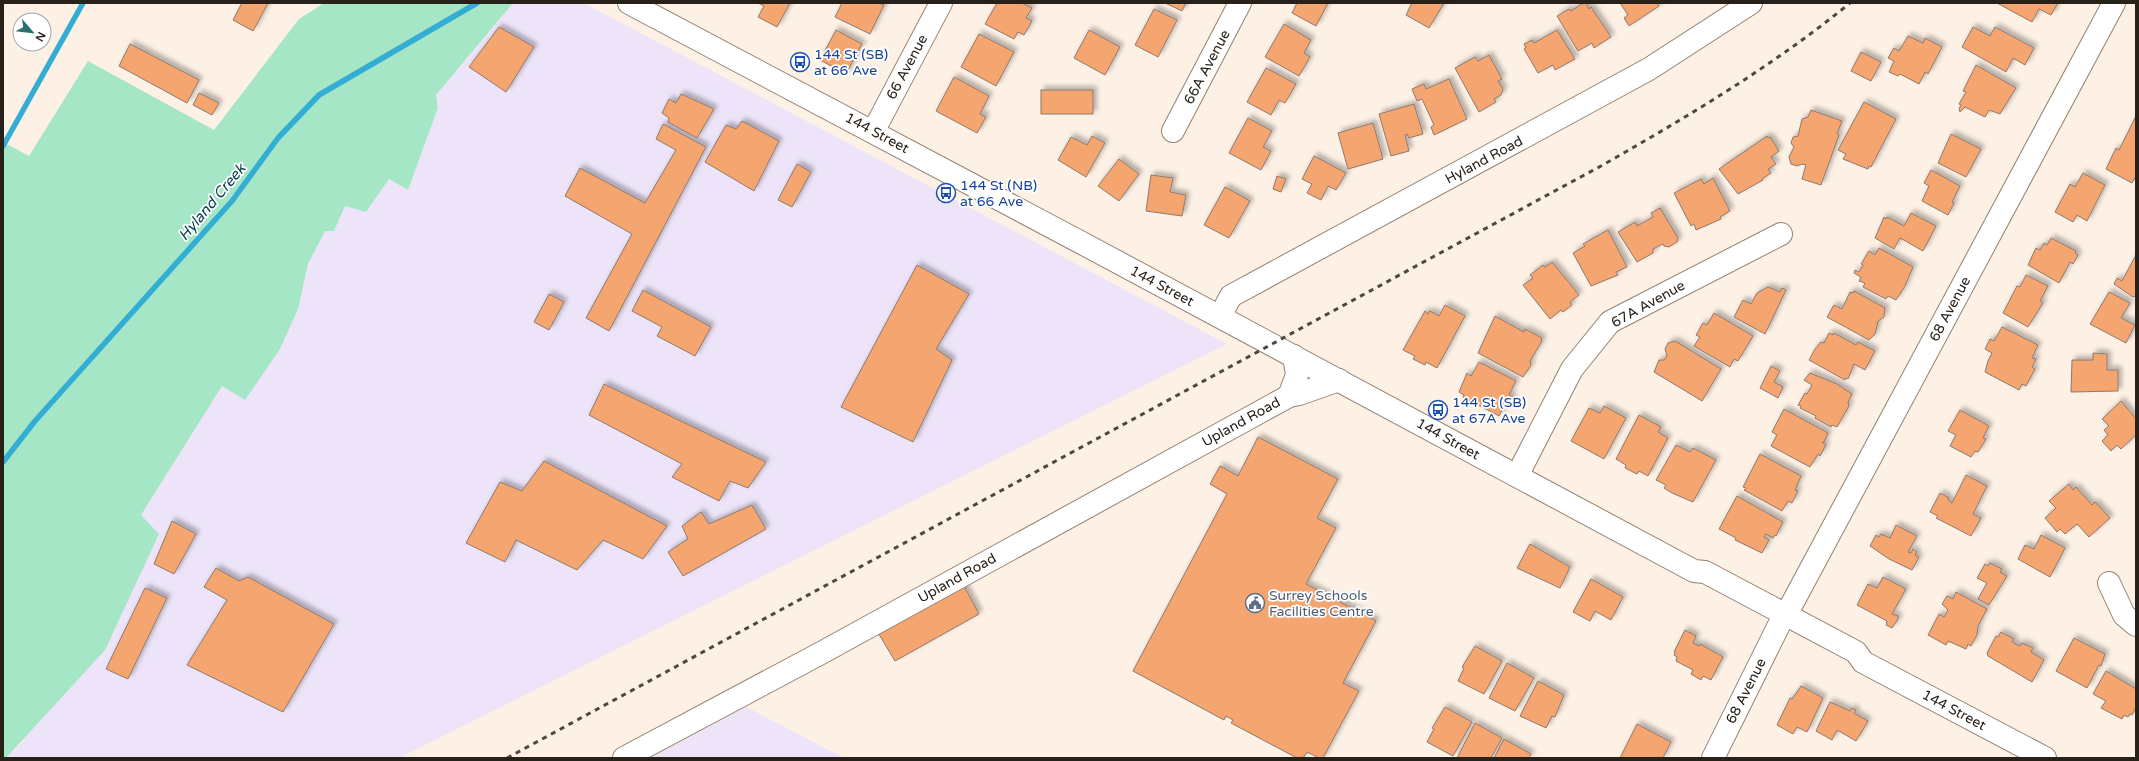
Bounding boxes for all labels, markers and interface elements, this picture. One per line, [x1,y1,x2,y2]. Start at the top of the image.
north arrow [12,12,52,52]
street label: 66A Avenue [1180,27,1234,107]
text: N [33,30,48,43]
street label: 66 Avenue [883,31,931,102]
place label: 144 St (SB) at 66 Ave [814,46,888,79]
bus stop icon: 144 St (SB) at 66 Ave [789,51,811,73]
street label: 144 Street [842,109,912,157]
street label: Hyland Road [1442,132,1526,188]
water label: Hyland Creek [175,158,251,244]
place label: 144 St (NB) at 66 Ave [960,177,1037,210]
bus stop icon: 144 St (NB) at 66 Ave [935,182,957,204]
street label: 144 Street [1127,262,1197,310]
street label: 68 Avenue [1926,273,1974,344]
street label: 67A Avenue [1608,277,1688,331]
street label: Upland Road [1199,394,1283,450]
place label: 144 St (SB) at 67A Ave [1452,394,1526,427]
bus stop icon: 144 St (SB) at 67A Ave [1427,399,1449,421]
street label: 144 Street [1413,415,1483,464]
street label: Upland Road [915,550,999,606]
place label: Surrey Schools Facilities Centre [1269,587,1374,620]
public building icon: Surrey Schools Facilities Centre [1244,592,1266,614]
street label: 68 Avenue [1722,655,1770,727]
street label: 144 Street [1919,686,1989,734]

